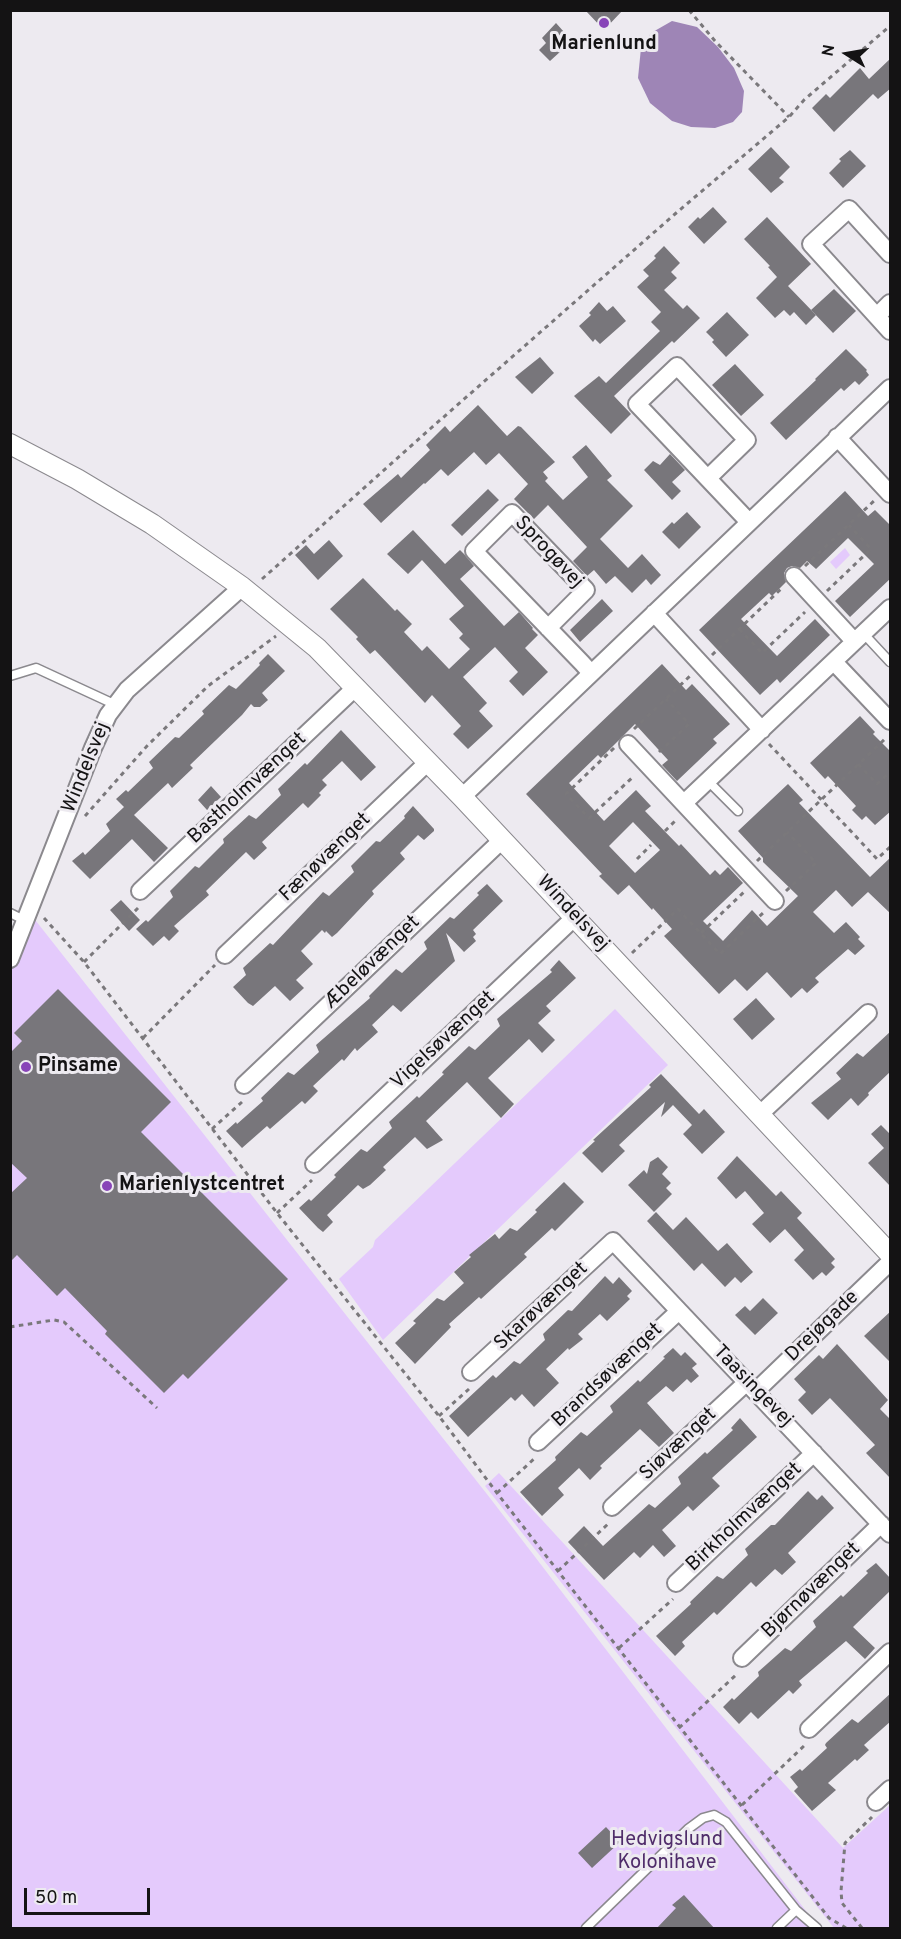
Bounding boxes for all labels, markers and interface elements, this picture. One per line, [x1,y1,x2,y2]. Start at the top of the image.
marker: Marienlund [597,16,611,30]
north arrow [817,24,877,84]
place label: Marienlund [551,33,657,57]
text: N [818,43,840,58]
street label: Sprogøvej [508,512,588,594]
street label: Windelsvej [58,719,116,817]
street label: Bastholmvænget [184,728,312,850]
street label: Fænøvænget [275,809,377,907]
street label: Windelsvej [531,871,613,957]
street label: Æbeløvænget [320,911,426,1015]
street label: Vigelsøvænget [387,987,501,1095]
place label: Pinsame [38,1055,118,1079]
marker: Pinsame [19,1060,33,1074]
place label: Marienlystcentret [119,1174,285,1198]
marker: Marienlystcentret [100,1179,114,1193]
street label: Skarøvænget [490,1258,594,1356]
street label: Drejøgade [781,1286,865,1368]
street label: Brandsøvænget [548,1319,668,1433]
street label: Taasingevej [707,1341,797,1433]
street label: Siøvænget [636,1403,722,1487]
street label: Birkholmvænget [682,1458,808,1578]
street label: Bjørnøvænget [758,1538,866,1644]
park label: Hedvigslund Kolonihave [611,1829,723,1876]
scale bar [27,1876,153,1914]
text: 50 m [35,1887,77,1910]

